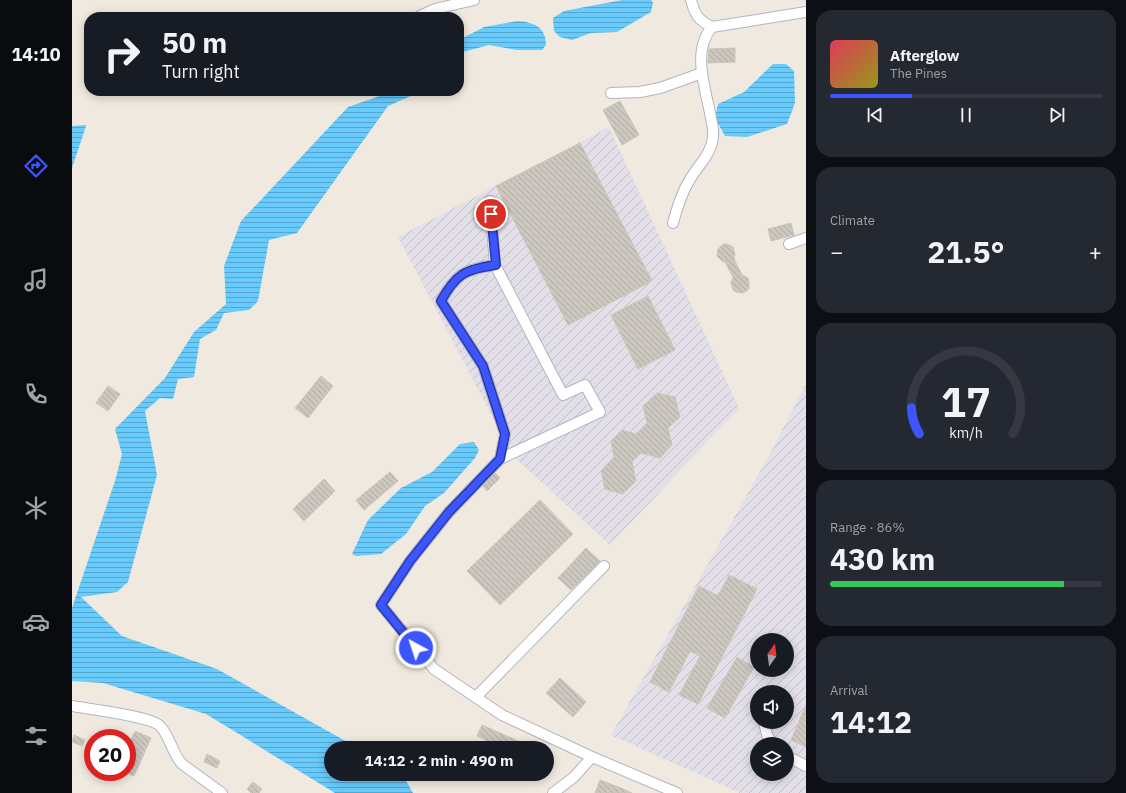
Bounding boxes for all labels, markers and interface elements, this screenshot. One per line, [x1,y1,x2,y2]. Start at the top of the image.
text: 50 m [162,24,227,61]
icon: right [96,28,148,80]
text: 14:10 [11,43,61,66]
text: Afterglow [890,46,959,65]
text: Turn right [162,60,240,83]
text: The Pines [890,65,947,82]
icon: previous [864,104,886,126]
icon: pause [955,104,977,126]
icon: next [1046,104,1068,126]
icon: directions [22,152,50,180]
pin [474,197,508,231]
icon: arrive [480,203,502,225]
text: Climate [830,212,875,229]
text: 21.5° [927,232,1005,271]
text: − [830,237,843,266]
text: + [1089,237,1102,266]
icon: music [22,266,50,294]
text: 17 [941,374,991,428]
icon: phone [22,380,50,408]
text: km/h [949,423,983,442]
icon: climate [22,494,50,522]
text: Range · 86% [830,519,904,536]
text: 430 km [830,539,935,578]
icon: car [22,608,50,636]
position arrow [395,627,437,669]
north arrow [750,633,794,677]
map controls [750,633,794,781]
text: Arrival [830,682,868,699]
button: sound [750,685,794,729]
text: 14:12 [830,702,912,741]
icon: filters [22,722,50,750]
speed limit sign: 20 [84,729,136,781]
button: layers [750,737,794,781]
text: 14:12 · 2 min · 490 m [365,751,513,770]

